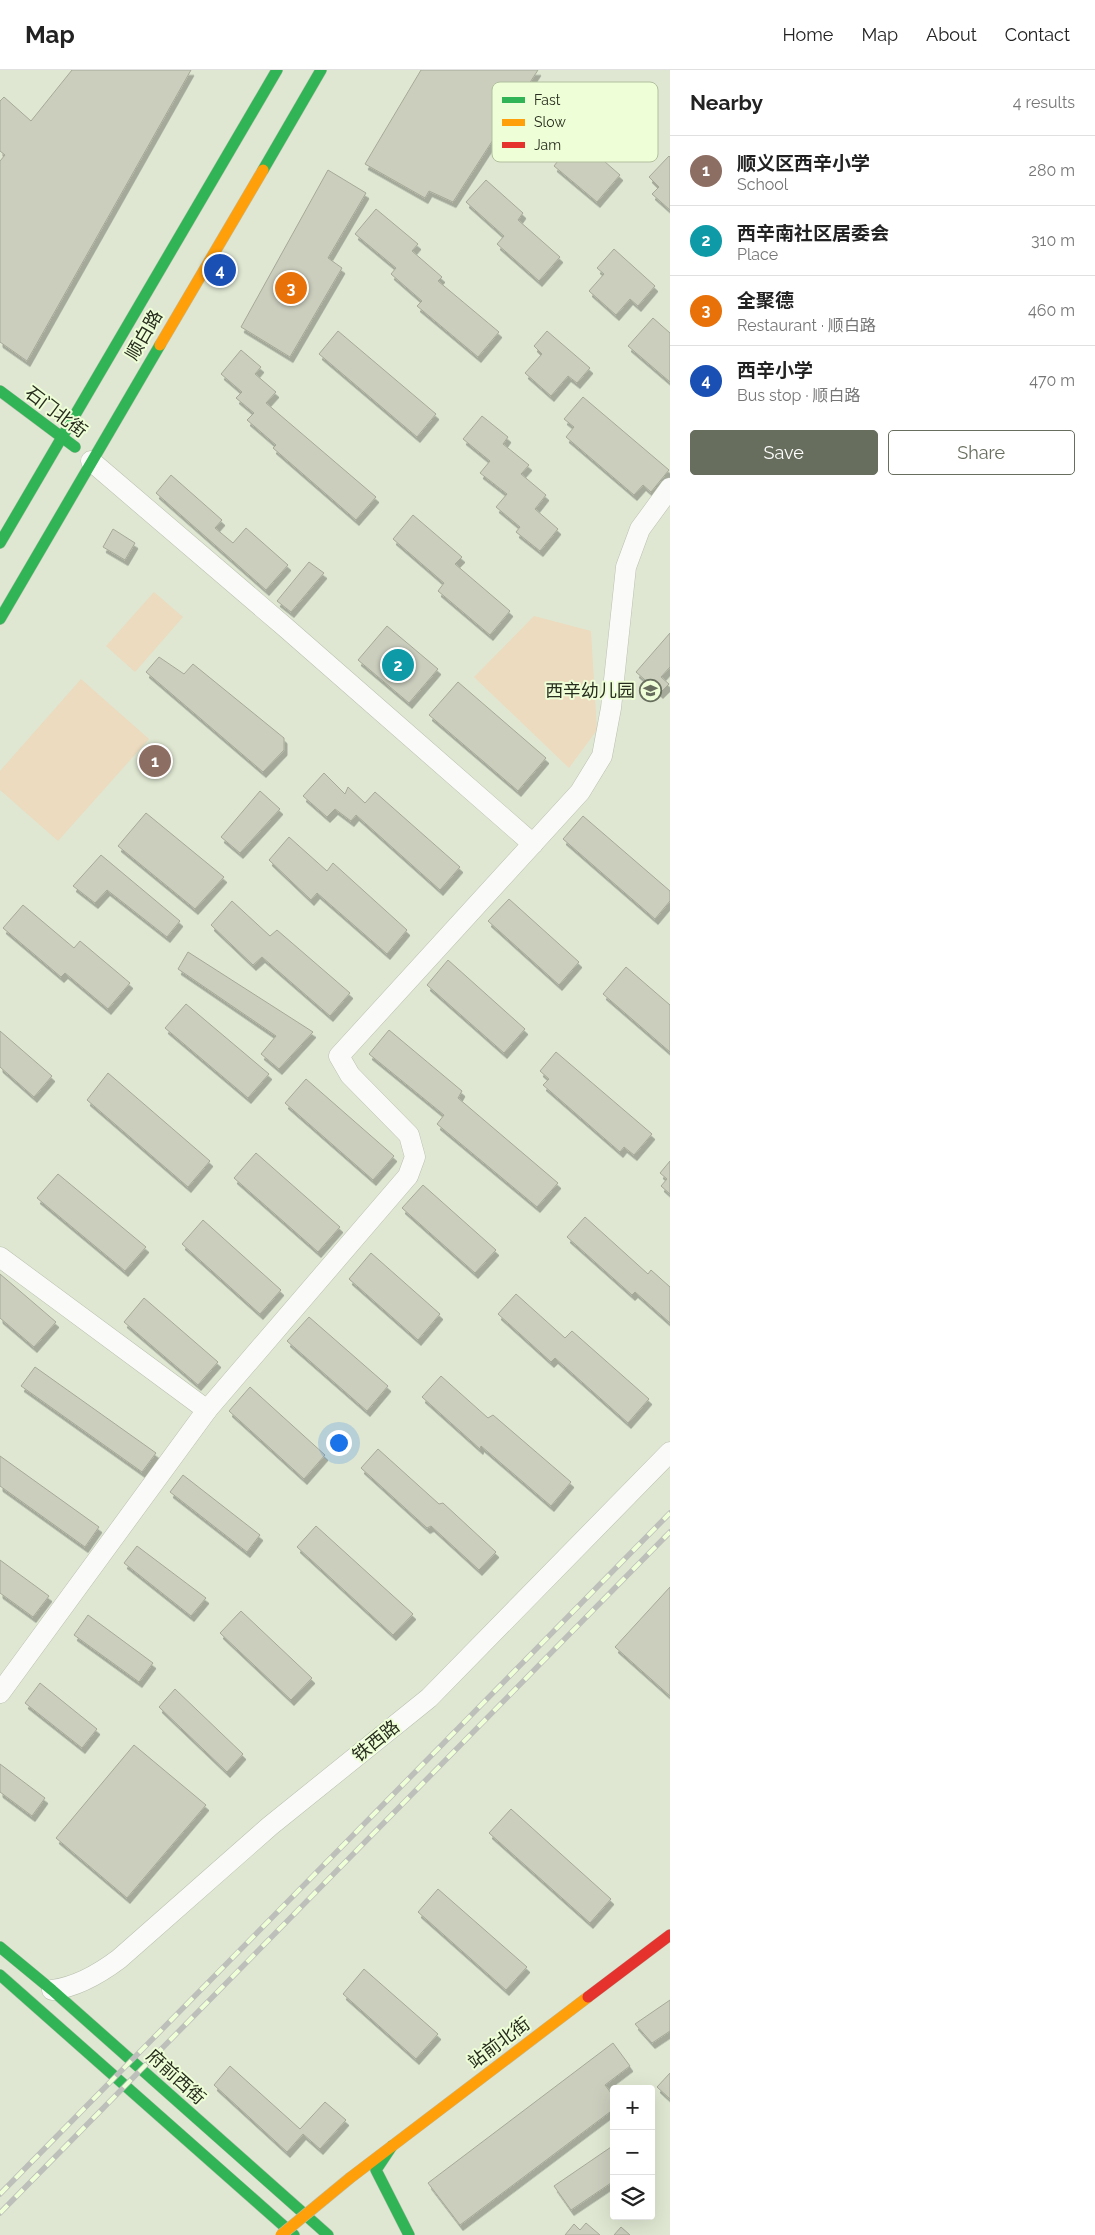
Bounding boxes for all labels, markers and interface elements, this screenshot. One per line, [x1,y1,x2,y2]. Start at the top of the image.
text: Map [25,20,75,49]
text: Home [782,24,833,45]
text: Map [861,24,898,45]
text: About [926,24,977,45]
text: Contact [1005,24,1070,45]
legend [492,82,658,162]
text: Nearby [690,90,763,115]
text: Fast [534,92,561,108]
text: 4 results [1013,93,1075,112]
text: Slow [534,114,566,130]
text: Jam [534,137,561,153]
text: 顺义区西辛小学 [737,152,870,174]
text: 1 [702,161,710,180]
text: 280 m [1029,161,1075,180]
text: School [737,175,788,194]
text: 西辛南社区居委会 [737,222,889,244]
text: 2 [701,231,711,250]
text: 310 m [1031,231,1075,250]
text: Place [737,245,778,264]
pin: 4 [204,251,236,289]
pin: 3 [275,269,307,307]
text: 全聚德 [737,289,794,311]
text: 3 [702,301,710,320]
text: 460 m [1028,301,1075,320]
street label: 顺白路 [121,306,166,363]
text: Restaurant · 顺白路 [737,316,876,335]
text: 西辛小学 [737,359,813,381]
text: 4 [701,371,711,390]
text: 470 m [1029,371,1075,390]
street label: 石门北街 [21,382,91,442]
text: Bus stop · 顺白路 [737,386,861,405]
button: Save [690,430,878,475]
button: Share [888,430,1075,475]
pin: 2 [382,646,414,684]
school or university icon: 西辛幼儿园 [639,679,663,703]
place label: 西辛幼儿园 [545,680,635,701]
pin: 1 [139,742,171,780]
your location [326,1430,352,1456]
street label: 铁西路 [348,1715,403,1766]
street label: 站前北街 [464,2013,534,2073]
street label: 府前西街 [143,2045,210,2109]
map controls [610,2085,655,2220]
button: + [610,2085,655,2130]
button: − [610,2130,655,2175]
button: layers [610,2175,655,2220]

